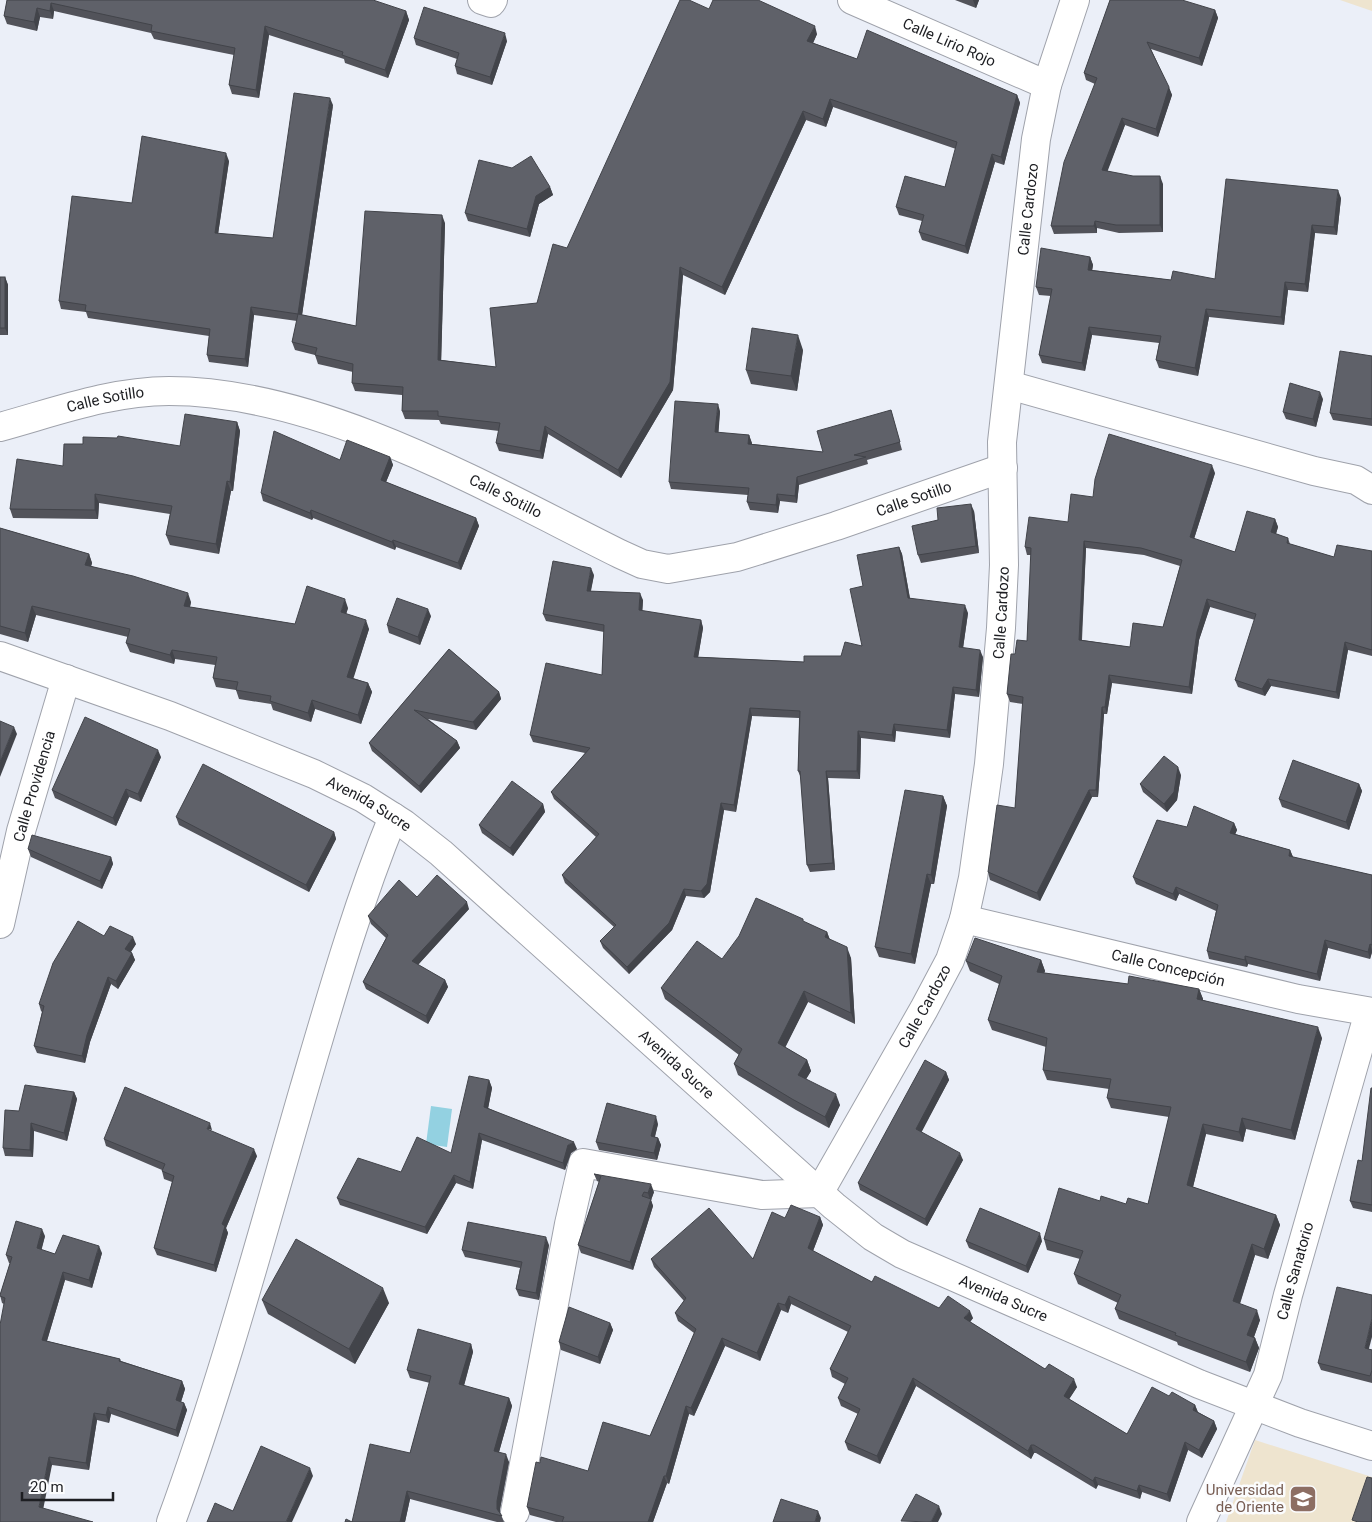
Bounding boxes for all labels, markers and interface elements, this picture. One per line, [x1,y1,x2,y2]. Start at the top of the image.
street label: Calle Lirio Rojo [900,14,998,71]
street label: Calle Cardozo [1014,162,1042,256]
street label: Calle Sotillo [64,383,145,416]
street label: Calle Sotillo [466,471,545,522]
street label: Calle Sotillo [874,478,954,520]
street label: Calle Cardozo [989,566,1013,660]
street label: Calle Providencia [10,728,59,844]
street label: Avenida Sucre [324,773,415,835]
street label: Calle Concepción [1110,946,1227,990]
street label: Calle Cardozo [895,962,955,1051]
street label: Avenida Sucre [635,1026,718,1103]
street label: Calle Sanatorio [1273,1220,1317,1322]
street label: Avenida Sucre [956,1271,1050,1326]
scale bar [22,1470,114,1502]
text: 20 m [30,1478,64,1496]
place label: Universidad de Oriente [1206,1481,1284,1516]
school or university icon: Universidad de Oriente [1288,1484,1318,1514]

